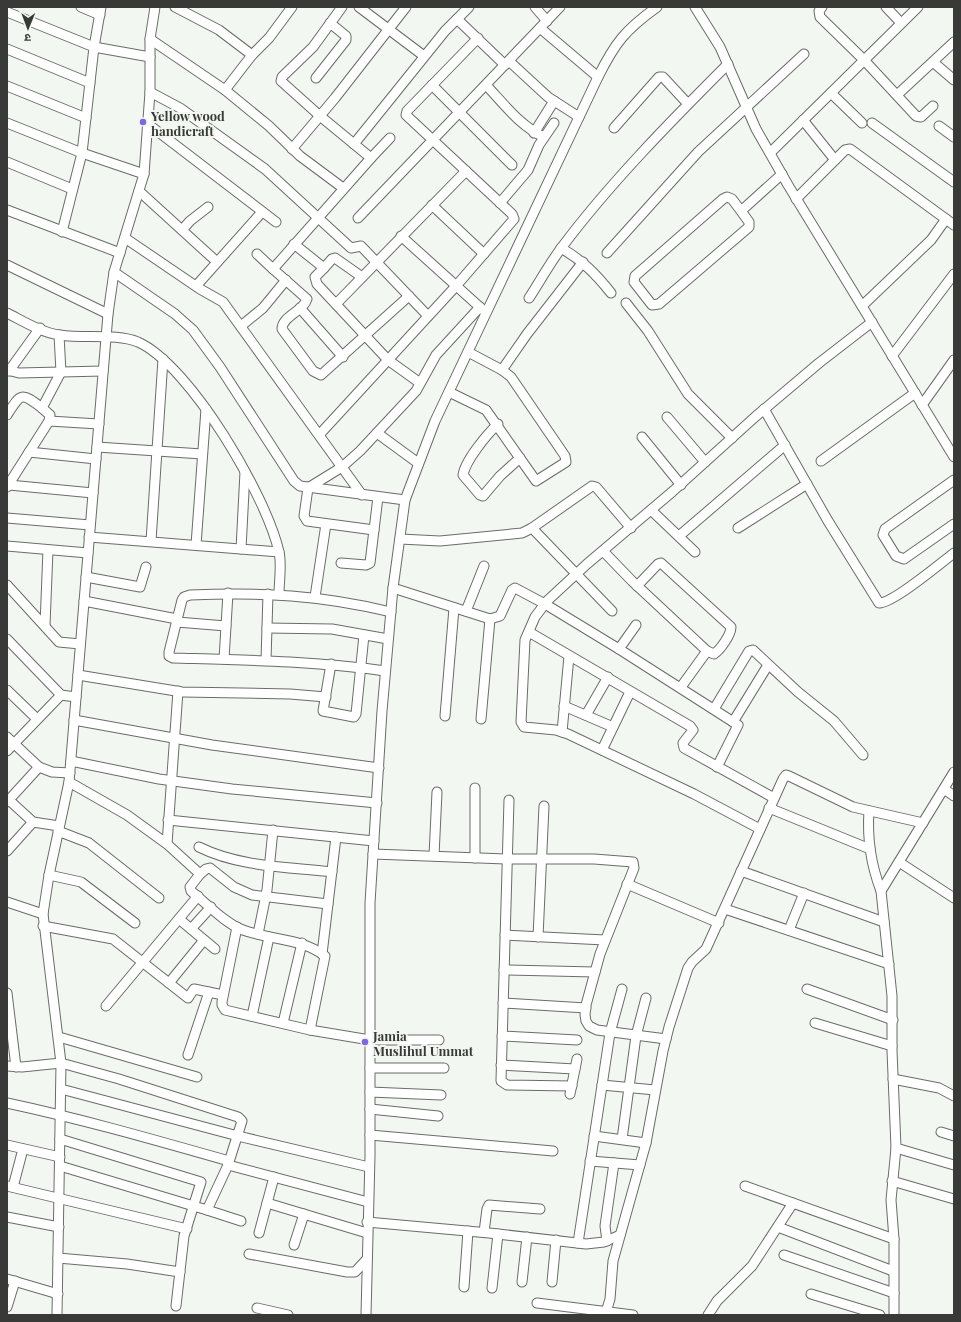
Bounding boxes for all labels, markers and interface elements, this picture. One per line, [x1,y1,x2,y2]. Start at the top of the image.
north arrow [8,8,48,48]
text: उ [24,31,31,46]
place label: Yellow wood handicraft [150,107,225,139]
marker: Yellow wood handicraft [138,117,148,127]
place label: Jamia Muslihul Ummat [372,1027,474,1059]
marker: Jamia Muslihul Ummat [360,1037,370,1047]

